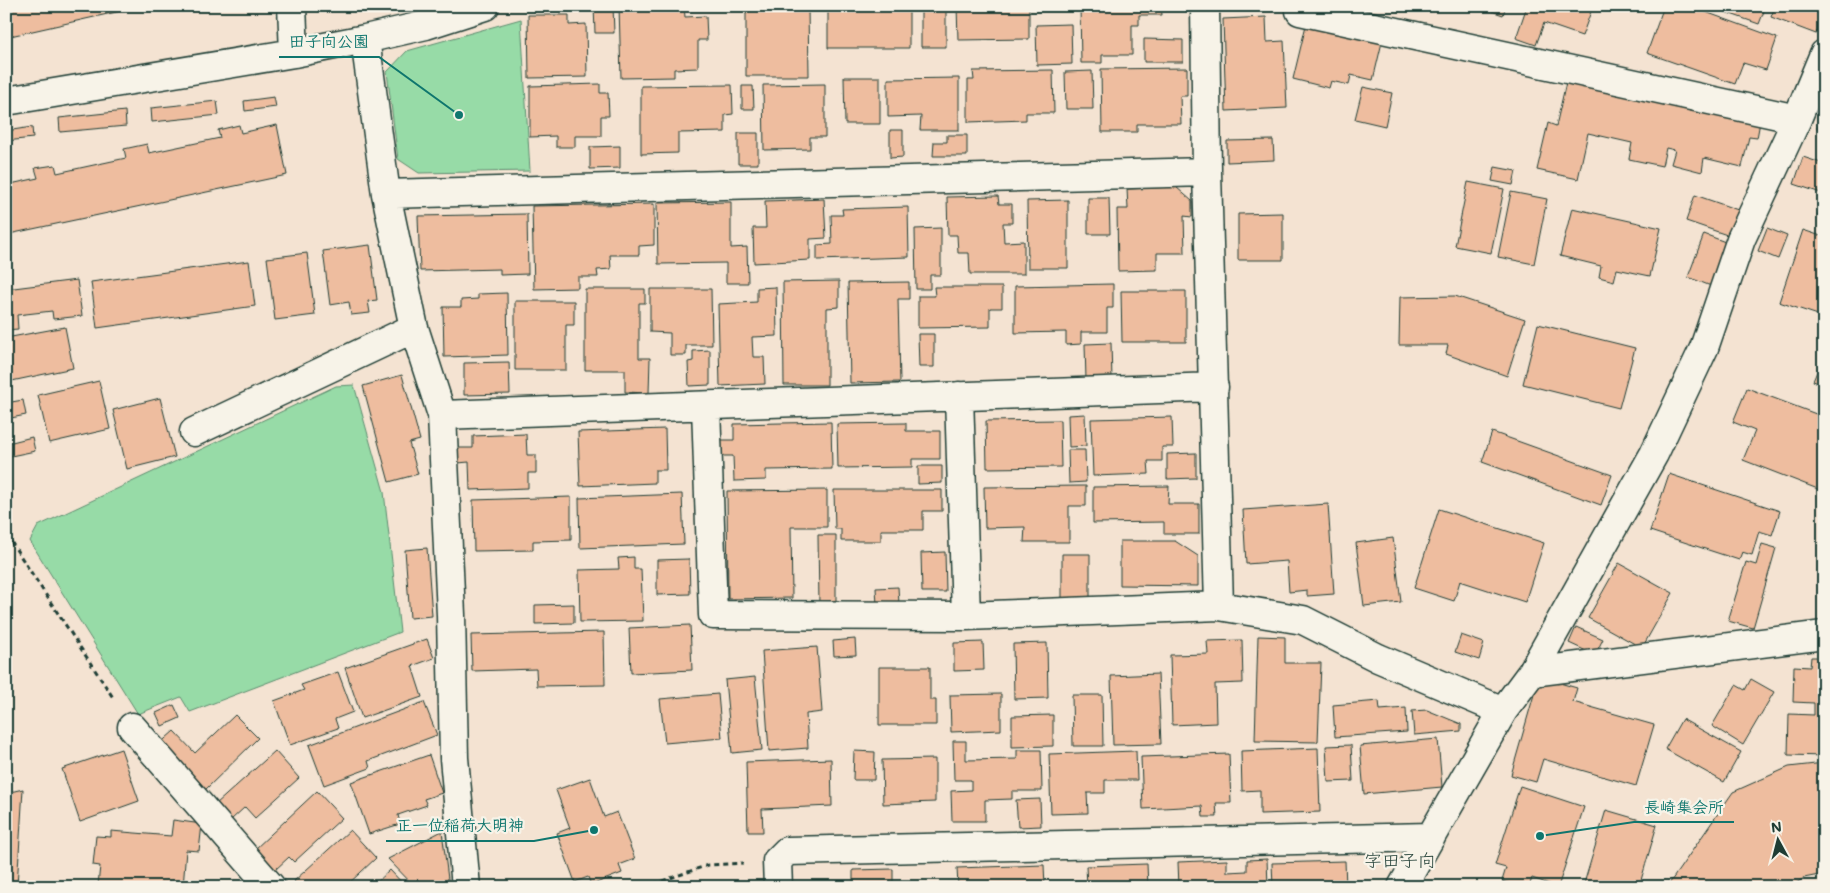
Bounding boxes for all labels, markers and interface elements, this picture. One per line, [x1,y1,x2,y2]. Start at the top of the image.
callout: 田子向公園 [279,26,379,57]
text: 田子向公園 [289,30,369,51]
callout: 長崎集会所 [1634,791,1734,822]
text: 長崎集会所 [1644,796,1724,817]
callout: 正一位稲荷大明神 [386,810,534,841]
text: 正一位稲荷大明神 [396,814,524,835]
north arrow [1752,816,1802,866]
text: N [1770,817,1783,837]
district label: 字田子向 [1364,848,1436,872]

